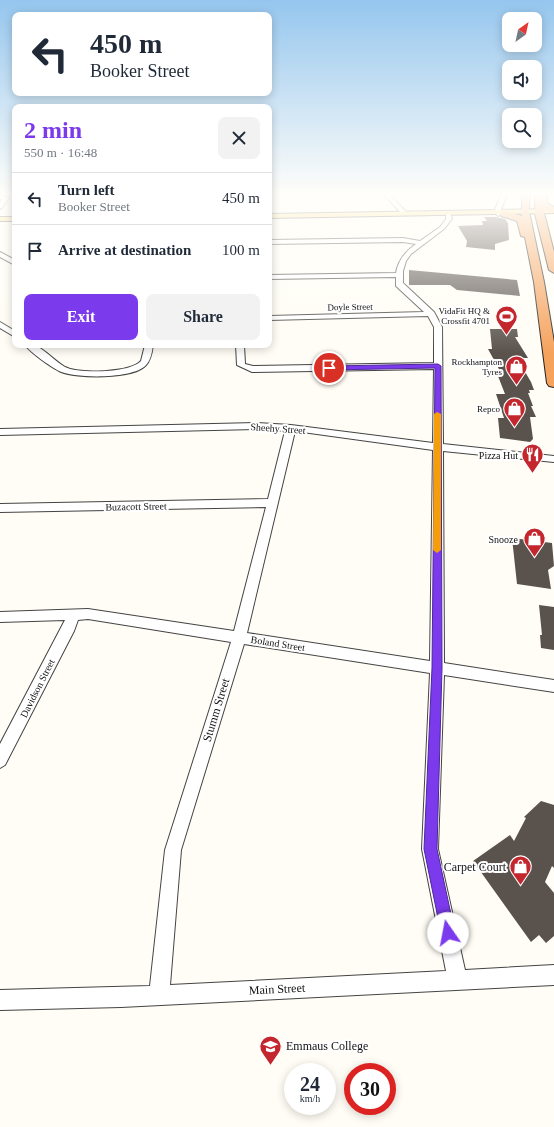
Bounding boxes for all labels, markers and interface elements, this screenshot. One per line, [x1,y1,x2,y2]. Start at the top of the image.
north arrow [502,12,542,52]
map controls [502,12,542,148]
icon: left [24,28,76,80]
text: 450 m [90,28,162,59]
button: sound [502,60,542,100]
text: Booker Street [90,61,189,81]
button: search [502,108,542,148]
text: 2 min [24,117,82,143]
button: close [218,117,260,159]
text: 550 m · 16:48 [24,145,97,160]
text: Turn left [58,182,115,198]
icon: left [24,188,46,210]
text: 450 m [222,190,260,206]
text: Booker Street [58,199,130,214]
icon: arrive [24,240,46,262]
text: Arrive at destination [58,242,191,258]
text: 100 m [222,242,260,258]
button: Exit [24,294,138,340]
button: Share [146,294,260,340]
street label: Doyle Street [327,302,373,312]
sports icon: VidaFit HQ & Crossfit 4701 [493,303,519,336]
place label: VidaFit HQ & Crossfit 4701 [439,306,490,326]
pin [312,351,346,385]
shop icon: Rockhampton Tyres [504,354,530,387]
icon: arrive [318,357,340,379]
place label: Rockhampton Tyres [452,357,502,377]
shop icon: Repco [502,396,528,429]
place label: Repco [477,404,500,414]
street label: Sheehy Street [250,421,306,436]
restaurant icon: Pizza Hut [520,442,546,475]
place label: Pizza Hut [479,450,518,461]
street label: Buzacott Street [105,500,167,513]
shop icon: Snooze [521,526,547,559]
place label: Snooze [489,534,519,545]
street label: Boland Street [250,634,306,653]
street label: Davidson Street [18,657,57,719]
street label: Stumm Street [200,676,232,743]
shop icon: Carpet Court [508,854,534,887]
place label: Carpet Court [444,860,507,874]
position arrow [427,912,469,954]
street label: Main Street [249,981,306,997]
school or university icon: Emmaus College [258,1033,284,1066]
place label: Emmaus College [286,1039,368,1053]
speed limit sign: 30 [344,1063,396,1115]
text: 24 [300,1073,320,1095]
text: km/h [300,1093,320,1104]

